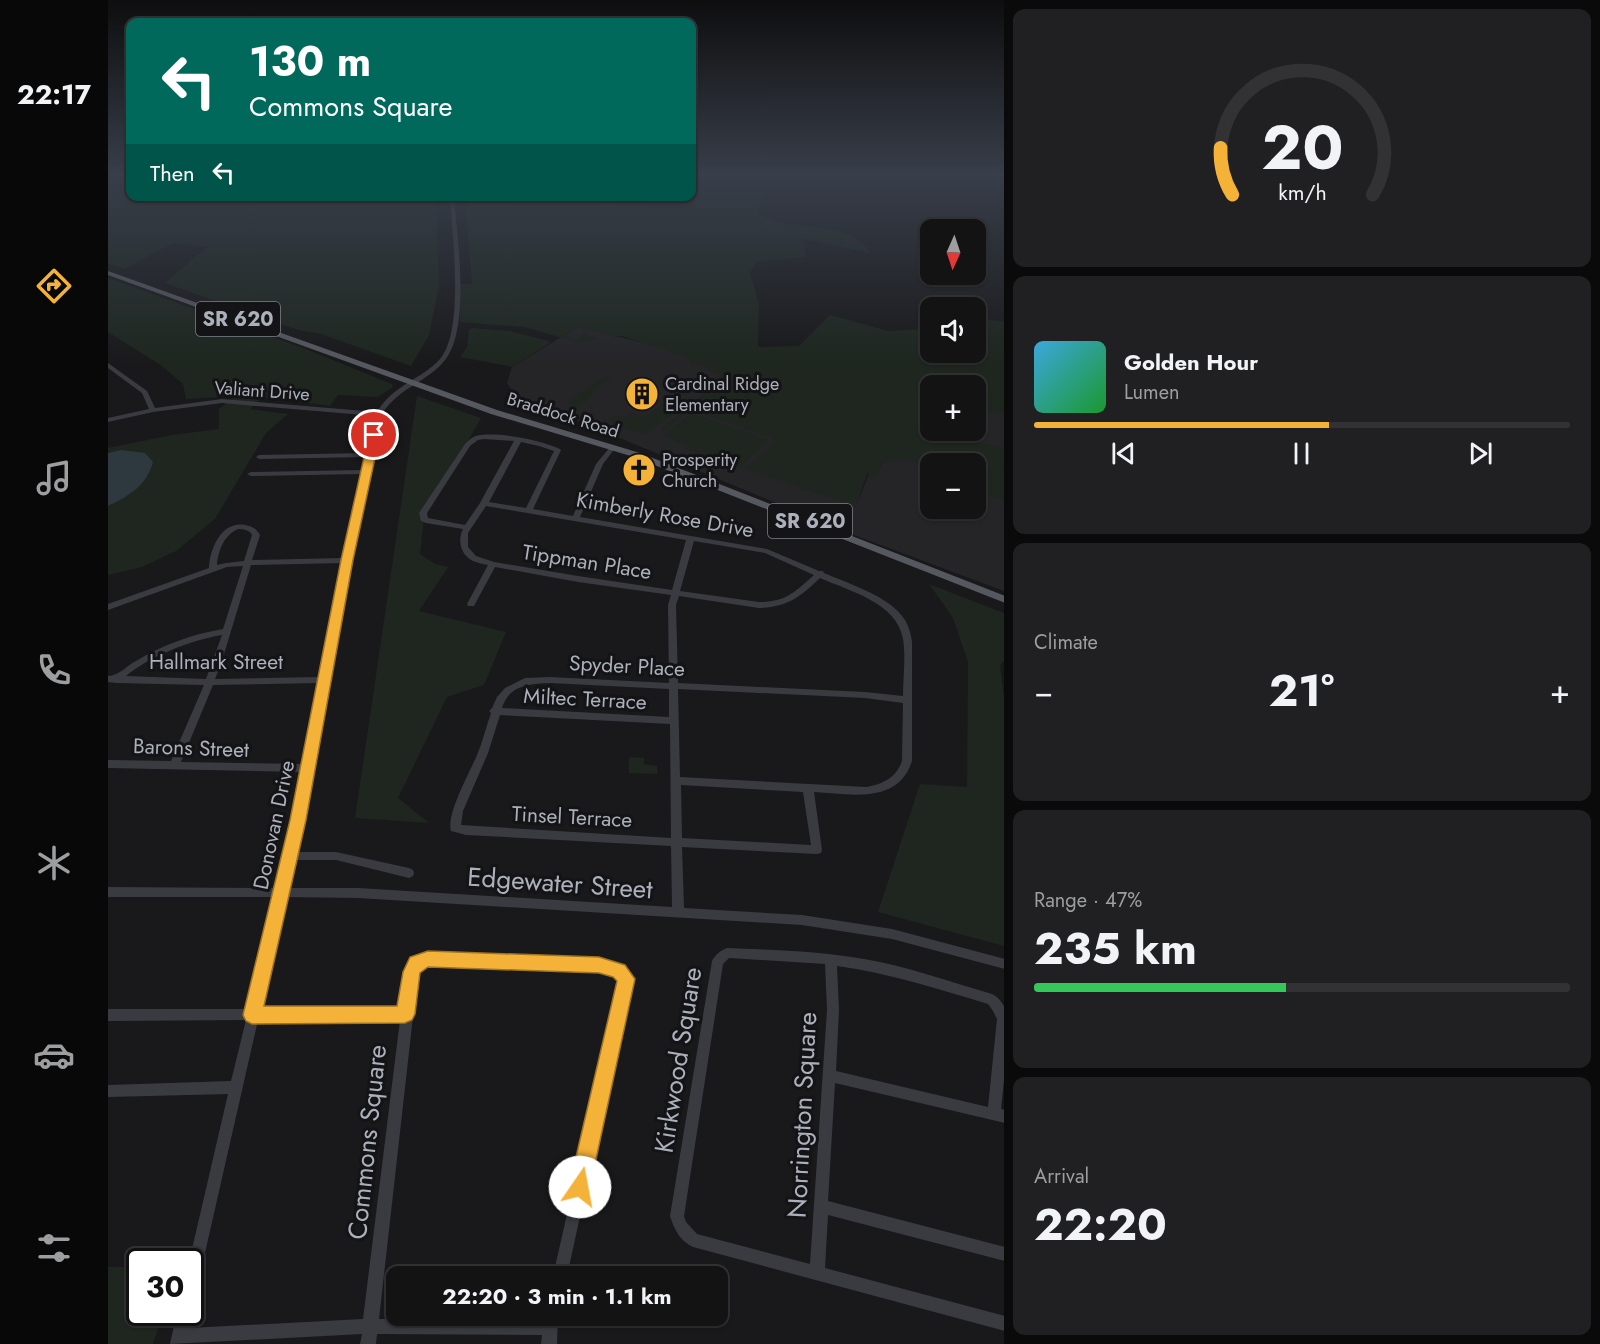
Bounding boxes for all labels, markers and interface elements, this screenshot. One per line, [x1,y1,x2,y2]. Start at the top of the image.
text: 130 m [249,31,371,92]
icon: left [150,42,228,120]
text: 22:17 [17,75,91,114]
text: Commons Square [249,87,452,126]
text: 20 [1261,102,1343,192]
icon: left [207,156,240,189]
text: Then [150,157,195,189]
text: km/h [1278,177,1326,208]
north arrow [920,219,986,285]
map controls [920,219,986,519]
icon: directions [33,265,75,307]
button: sound [920,297,986,363]
road number: SR 620 [196,302,280,336]
text: Golden Hour [1124,346,1258,378]
place label: Cardinal Ridge Elementary [665,371,779,418]
street label: Valiant Drive [214,375,310,407]
button: + [920,375,986,441]
building icon: Cardinal Ridge Elementary [624,376,660,412]
text: Lumen [1124,378,1180,407]
street label: Braddock Road [504,386,622,444]
pin [348,409,399,460]
icon: arrive [357,418,390,451]
icon: previous [1107,437,1140,470]
icon: pause [1285,437,1318,470]
icon: next [1464,437,1497,470]
place label: Prosperity Church [662,447,737,494]
church icon: Prosperity Church [621,452,657,488]
button: − [920,453,986,519]
icon: music [33,457,75,499]
street label: Kimberly Rose Drive [574,485,756,545]
road number: SR 620 [768,504,852,538]
street label: Tippman Place [520,537,654,587]
text: Climate [1034,628,1098,657]
street label: Hallmark Street [149,647,283,677]
street label: Spyder Place [568,648,686,684]
icon: phone [33,649,75,691]
text: 21° [1269,658,1334,723]
text: − [1034,668,1053,715]
text: + [1550,668,1570,715]
street label: Miltec Terrace [523,681,648,717]
street label: Barons Street [132,731,250,765]
street label: Donovan Drive [246,758,302,892]
street label: Tinsel Terrace [511,799,633,835]
icon: climate [33,842,75,884]
street label: Edgewater Street [466,858,655,908]
text: Range · 47% [1034,886,1142,915]
text: 235 km [1034,916,1197,981]
street label: Kirkwood Square [645,964,711,1156]
street label: Norrington Square [778,1011,826,1219]
icon: car [33,1034,75,1076]
street label: Commons Square [338,1043,396,1241]
position arrow [548,1155,612,1219]
text: Arrival [1034,1162,1089,1191]
text: 22:20 [1034,1192,1167,1257]
icon: filters [33,1227,75,1269]
speed limit sign: 30 [126,1248,204,1326]
text: 22:20 · 3 min · 1.1 km [442,1280,672,1312]

